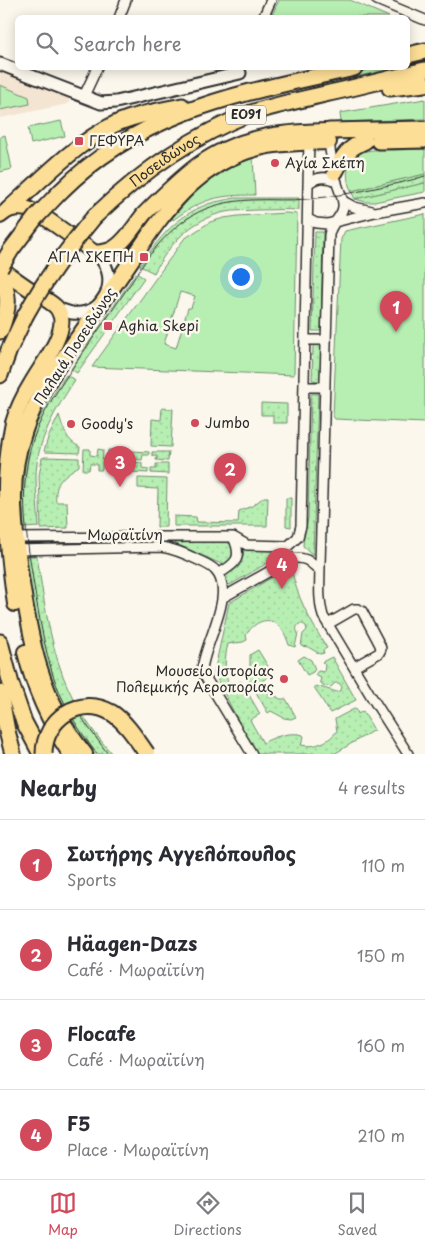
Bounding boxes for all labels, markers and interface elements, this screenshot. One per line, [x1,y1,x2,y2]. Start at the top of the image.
search box [15,15,410,70]
icon: search [33,29,61,57]
text: Search here [73,29,182,57]
road number: ΕΟ91 [226,106,266,124]
street label: Ποσειδώνος [125,128,204,191]
place label: ΓΕΦΥΡΑ [89,130,144,151]
marker: ΓΕΦΥΡΑ [73,135,85,147]
place label: Αγία Σκέπη [285,152,365,173]
marker: Αγία Σκέπη [269,157,281,169]
place label: ΑΓΙΑ ΣΚΕΠΗ [48,246,134,267]
marker: ΑΓΙΑ ΣΚΕΠΗ [138,251,150,263]
your location [228,264,254,290]
street label: Παλαιά Ποσειδώνος [29,283,121,409]
pin: 1 [380,291,412,332]
place label: Aghia Skepi [118,315,199,336]
marker: Aghia Skepi [102,320,114,332]
place label: Jumbo [205,412,250,433]
place label: Goody's [81,413,133,434]
marker: Jumbo [189,417,201,429]
marker: Goody's [65,418,77,430]
pin: 3 [104,446,136,487]
pin: 2 [214,453,246,494]
street label: Μωραϊτίνη [87,524,163,545]
pin: 4 [266,548,298,589]
place label: Μουσείο Ιστορίας Πολεμικής Αεροπορίας [116,660,274,697]
marker: Μουσείο Ιστορίας Πολεμικής Αεροπορίας [278,673,290,685]
text: Nearby [20,771,97,803]
text: 4 results [338,775,405,799]
text: Σωτήρης Αγγελόπουλος [67,839,296,867]
text: 1 [32,853,40,877]
text: 110 m [362,853,405,877]
text: Sports [67,867,116,891]
text: Häagen-Dazs [67,929,197,957]
text: 2 [30,943,42,967]
text: 150 m [357,943,405,967]
text: Café · Μωραϊτίνη [67,957,205,981]
text: Flocafe [67,1019,136,1047]
text: 3 [31,1033,41,1057]
text: 160 m [357,1033,405,1057]
text: Café · Μωραϊτίνη [67,1047,205,1071]
text: F5 [67,1109,90,1137]
text: 4 [31,1123,41,1147]
text: 210 m [357,1123,405,1147]
text: Place · Μωραϊτίνη [67,1137,209,1161]
tab: Map [48,1189,78,1240]
tab: Directions [174,1189,242,1240]
tab: Saved [337,1189,377,1240]

